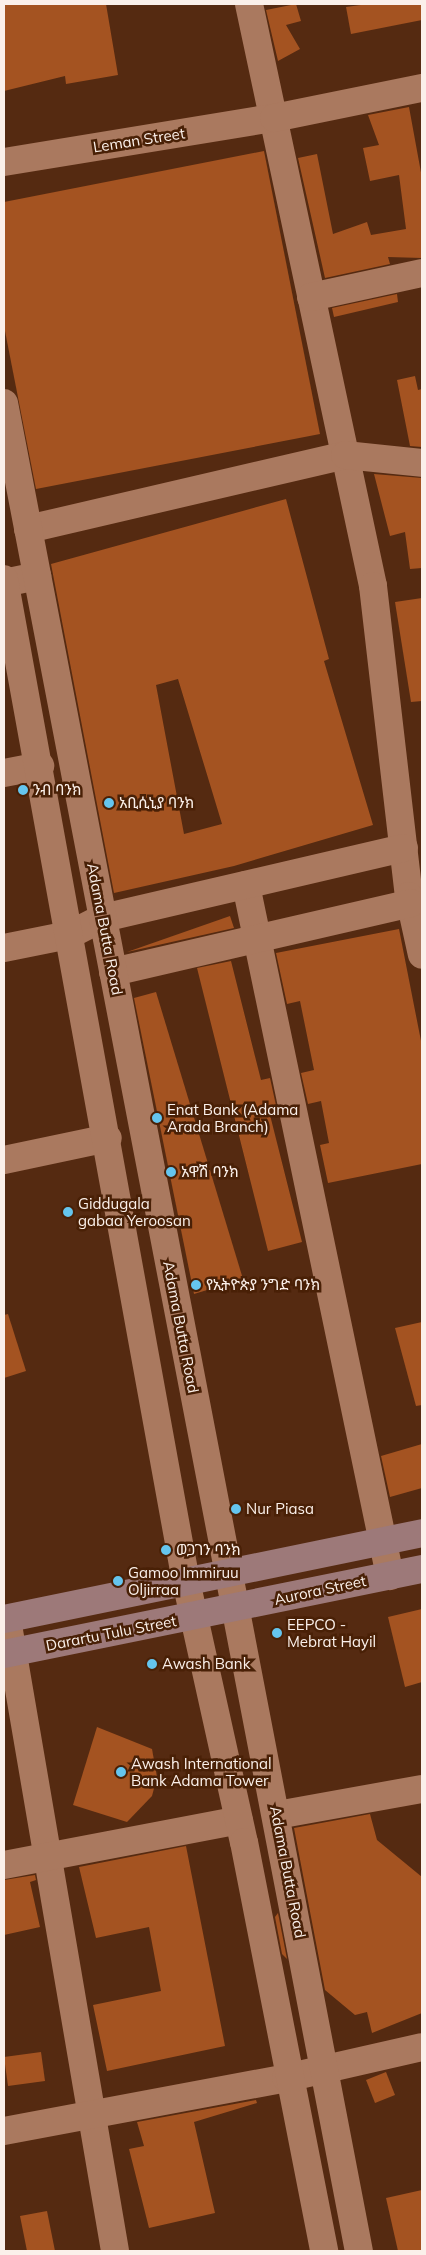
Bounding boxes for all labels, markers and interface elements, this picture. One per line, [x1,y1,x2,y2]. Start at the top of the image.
street label: Leman Street [92,124,186,156]
place label: ንብ ባንክ [33,781,82,799]
marker: ንብ ባንክ [17,784,29,796]
place label: አቢሲኒያ ባንክ [119,794,194,812]
marker: አቢሲኒያ ባንክ [103,797,115,809]
street label: Adama Butta Road [83,862,127,996]
place label: Enat Bank (Adama Arada Branch) [167,1100,298,1135]
marker: Enat Bank (Adama Arada Branch) [151,1112,163,1124]
place label: አዋሽ ባንክ [181,1163,239,1181]
marker: አዋሽ ባንክ [165,1166,177,1178]
place label: Giddugala gabaa Yeroosan [78,1194,191,1229]
marker: Giddugala gabaa Yeroosan [62,1206,74,1218]
street label: Adama Butta Road [159,1260,203,1394]
place label: የኢትዮጵያ ንግድ ባንክ [206,1276,320,1294]
marker: የኢትዮጵያ ንግድ ባንክ [190,1279,202,1291]
place label: Nur Piasa [246,1500,314,1518]
marker: Nur Piasa [230,1503,242,1515]
place label: ወጋገን ባንክ [176,1541,241,1559]
marker: ወጋገን ባንክ [160,1544,172,1556]
place label: Gamoo Immiruu Oljirraa [128,1563,239,1598]
street label: Aurora Street [272,1571,368,1609]
marker: Gamoo Immiruu Oljirraa [112,1575,124,1587]
street label: Darartu Tulu Street [44,1612,178,1654]
place label: EEPCO - Mebrat Hayil [287,1615,376,1650]
marker: EEPCO - Mebrat Hayil [271,1627,283,1639]
place label: Awash Bank [162,1655,250,1673]
marker: Awash Bank [146,1658,158,1670]
place label: Awash International Bank Adama Tower [131,1754,272,1789]
marker: Awash International Bank Adama Tower [115,1766,127,1778]
street label: Adama Butta Road [266,1805,310,1939]

